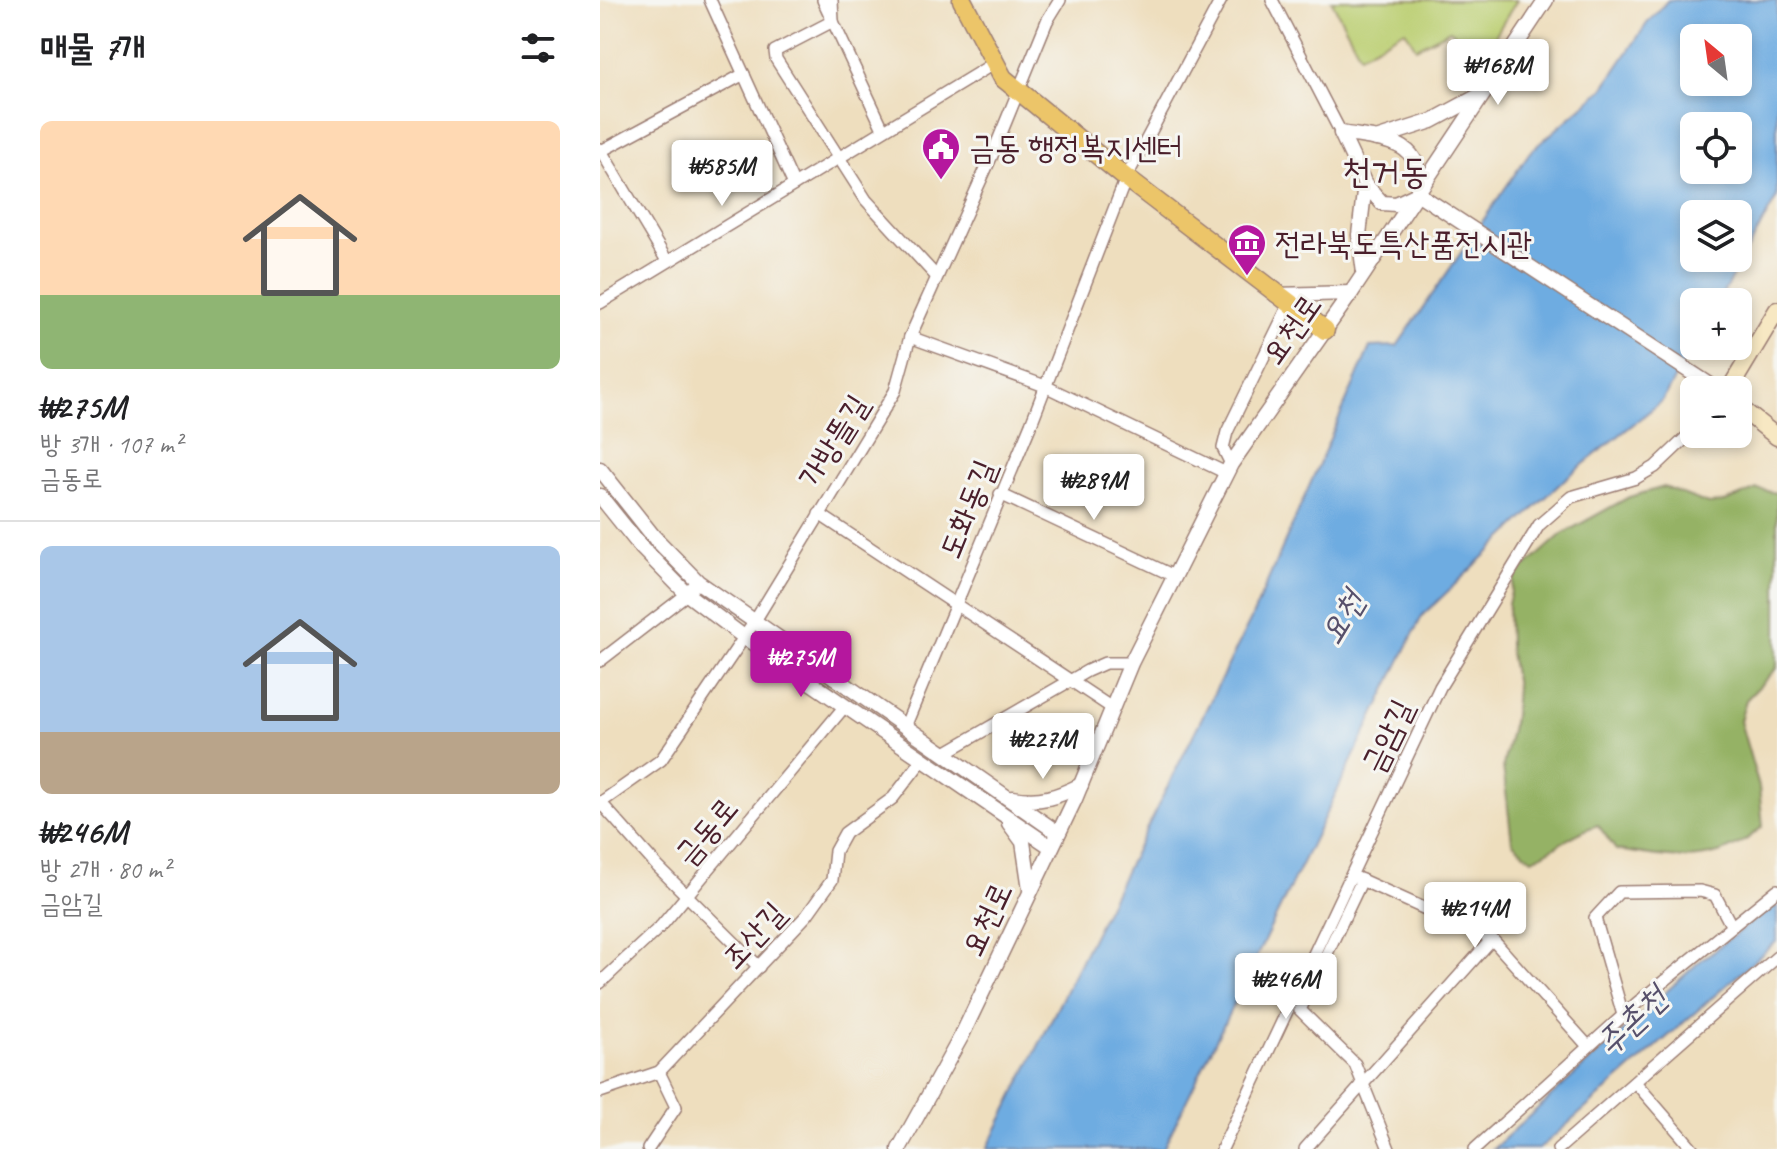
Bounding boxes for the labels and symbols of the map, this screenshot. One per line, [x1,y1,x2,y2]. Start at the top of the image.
north arrow [1680,24,1752,96]
pin: ₩168M [1442,39,1554,107]
public building icon: 금동 행정복지센터 [920,126,962,181]
place label: 금동 행정복지센터 [969,127,1183,168]
pin: ₩585M [666,140,778,208]
district label: 천거동 [1342,148,1428,194]
museum icon: 전라북도특산품전시관 [1226,222,1268,277]
place label: 전라북도특산품전시관 [1275,223,1533,264]
street label: 요천로 [1252,286,1330,373]
street label: 가방뜰길 [789,387,878,496]
street label: 도화동길 [929,454,1006,565]
pin: ₩289M [1038,454,1150,522]
water label: 요천 [1309,580,1376,652]
pin: ₩275M [745,631,857,699]
street label: 금암길 [1352,693,1423,780]
pin: ₩227M [987,713,1099,781]
street label: 금동로 [666,789,747,874]
street label: 요천로 [952,876,1021,963]
pin: ₩214M [1419,882,1531,950]
street label: 조산길 [712,893,795,978]
pin: ₩246M [1230,953,1342,1021]
water label: 주촌천 [1587,974,1678,1064]

